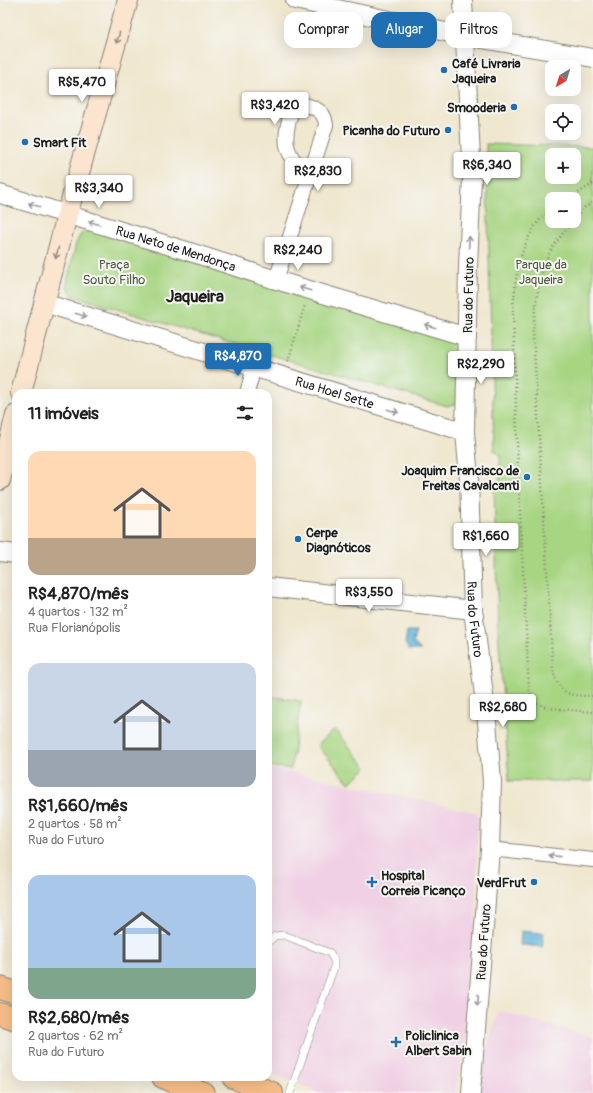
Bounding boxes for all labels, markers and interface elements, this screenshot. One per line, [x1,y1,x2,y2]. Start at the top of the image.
chip: Comprar [284,12,363,48]
chip: Alugar [371,12,437,48]
chip: Filtros [445,12,512,48]
one-way arrow [113,31,121,44]
place label: Café Livraria Jaqueira [452,56,521,87]
north arrow [545,60,581,96]
map controls [545,60,581,228]
marker: Café Livraria Jaqueira [439,65,449,75]
pin: R$5,470 [45,69,119,103]
text: R$5,470 [58,74,106,90]
pin: R$3,420 [238,92,312,126]
text: R$3,420 [251,97,299,113]
place label: Smooderia [447,100,506,116]
marker: Smooderia [509,102,519,112]
button: locate [545,104,581,140]
place label: Picanha do Futuro [343,123,440,139]
marker: Picanha do Futuro [443,125,453,135]
place label: Smart Fit [33,135,87,151]
marker: Smart Fit [20,137,30,147]
button: + [545,148,581,184]
pin: R$6,340 [450,152,524,186]
text: R$6,340 [462,157,512,173]
pin: R$2,830 [281,158,355,192]
text: R$2,830 [294,163,342,179]
pin: R$3,340 [62,175,136,209]
text: R$3,340 [75,180,123,196]
button: − [545,192,581,228]
one-way arrow [27,201,40,208]
one-way arrow [88,219,101,226]
street label: Rua Neto de Mendonça [114,223,238,275]
one-way arrow [465,236,472,249]
pin: R$2,240 [261,237,335,271]
text: R$2,240 [274,242,322,258]
one-way arrow [53,246,61,259]
park label: Praça Souto Filho [83,257,145,288]
street label: Rua do Futuro [460,257,478,333]
park label: Parque da Jaqueira [515,257,567,288]
one-way arrow [299,285,312,292]
district label: Jaqueira [166,286,224,307]
one-way arrow [75,311,87,319]
one-way arrow [423,322,436,329]
pin: R$4,870 [201,343,275,377]
text: R$4,870 [214,348,262,364]
pin: R$2,290 [444,351,518,385]
text: R$2,290 [457,356,505,372]
street label: Rua Hoel Sette [293,373,376,413]
icon: filters [234,402,256,424]
text: 11 imóveis [28,403,99,424]
one-way arrow [386,408,399,415]
place label: Joaquim Francisco de Freitas Cavalcanti [401,463,520,494]
marker: Joaquim Francisco de Freitas Cavalcanti [522,472,532,482]
icon: home [106,477,178,549]
pin: R$1,660 [449,523,523,557]
place label: Cerpe Diagnóticos [306,525,371,556]
text: R$1,660 [463,528,509,544]
marker: Cerpe Diagnóticos [293,534,303,544]
pin: R$3,550 [332,579,406,613]
street label: Rua do Futuro [463,581,486,658]
text: R$4,870/mês [28,583,128,604]
text: R$3,550 [345,584,393,600]
text: 4 quartos · 132 m² [28,604,128,620]
text: Rua Florianópolis [28,620,120,636]
icon: home [106,689,178,761]
pin: R$2,680 [466,694,540,728]
text: R$2,680 [479,699,527,715]
text: R$1,660/mês [28,795,127,816]
text: 2 quartos · 58 m² [28,816,122,832]
text: Rua do Futuro [28,832,104,848]
one-way arrow [548,852,561,860]
place label: Hospital Correia Picanço [381,868,465,899]
place label: VerdFrut [477,875,527,891]
marker: Hospital Correia Picanço [366,876,378,888]
marker: VerdFrut [529,877,539,887]
icon: home [106,901,178,973]
street label: Rua do Futuro [473,903,495,981]
one-way arrow [475,993,482,1006]
text: R$2,680/mês [28,1007,129,1028]
text: 2 quartos · 62 m² [28,1028,123,1044]
place label: Policlinica Albert Sabin [405,1028,472,1059]
marker: Policlinica Albert Sabin [390,1036,402,1048]
text: Rua do Futuro [28,1044,104,1060]

